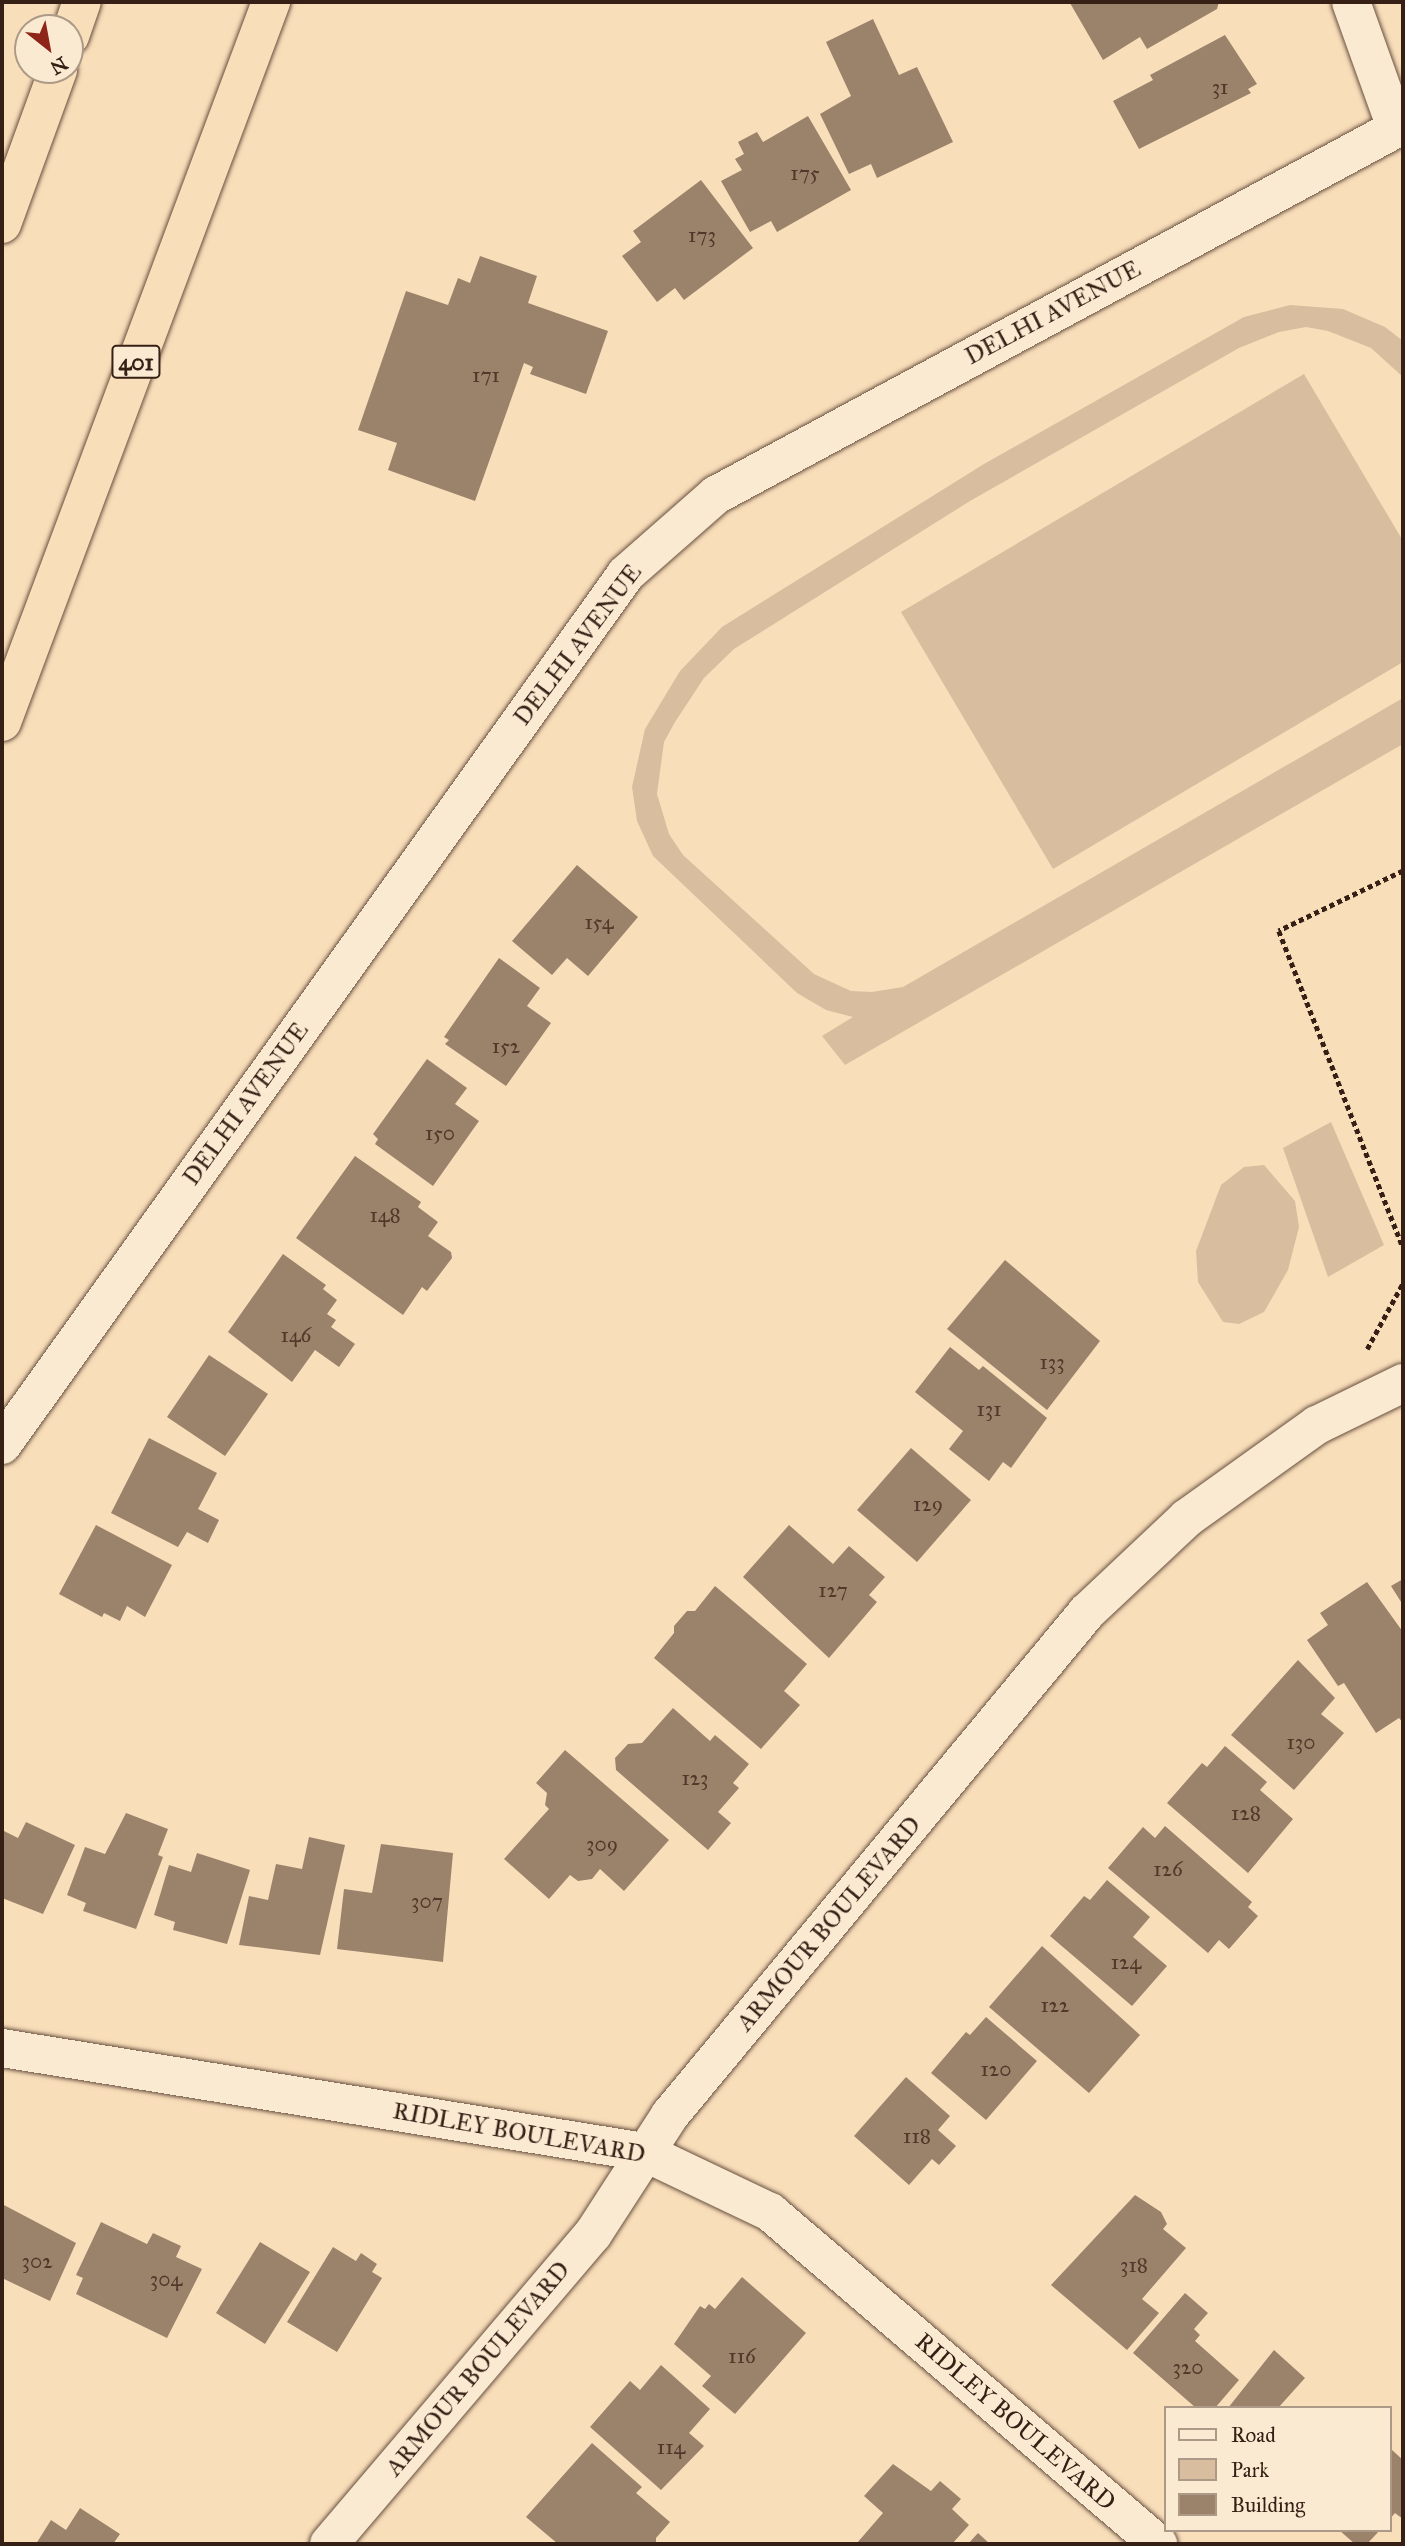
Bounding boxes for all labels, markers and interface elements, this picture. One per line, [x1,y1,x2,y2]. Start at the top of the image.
north arrow [14,14,84,84]
text: N [46,52,72,80]
house number: 31 [1212,74,1228,100]
house number: 175 [790,160,820,186]
house number: 173 [688,222,716,248]
street label: DELHI AVENUE [960,255,1146,371]
road number: 401 [110,342,162,382]
house number: 171 [472,362,500,388]
street label: DELHI AVENUE [508,559,648,731]
house number: 154 [584,909,614,935]
street label: DELHI AVENUE [177,1017,315,1191]
house number: 152 [492,1033,520,1059]
house number: 150 [425,1120,455,1146]
house number: 148 [369,1202,401,1228]
house number: 146 [281,1322,311,1348]
house number: 133 [1039,1349,1065,1375]
house number: 131 [977,1396,1001,1422]
house number: 129 [913,1491,943,1517]
house number: 127 [818,1577,848,1603]
house number: 130 [1287,1729,1315,1755]
house number: 123 [681,1765,709,1791]
house number: 128 [1231,1800,1261,1826]
street label: ARMOUR BOULEVARD [731,1811,927,2037]
house number: 309 [586,1831,618,1857]
house number: 126 [1153,1856,1183,1882]
house number: 307 [411,1888,443,1914]
house number: 124 [1111,1949,1141,1975]
house number: 122 [1041,1992,1069,2018]
house number: 120 [981,2056,1011,2082]
street label: RIDLEY BOULEVARD [391,2097,647,2169]
house number: 118 [903,2123,931,2149]
house number: 302 [22,2248,52,2274]
house number: 318 [1120,2252,1148,2278]
street label: ARMOUR BOULEVARD [380,2256,576,2482]
house number: 304 [150,2266,182,2292]
street label: RIDLEY BOULEVARD [909,2327,1121,2517]
house number: 116 [728,2343,756,2369]
house number: 320 [1173,2354,1203,2380]
legend [1164,2406,1391,2532]
text: Road [1231,2422,1276,2448]
house number: 114 [657,2434,685,2460]
text: Park [1231,2457,1269,2483]
text: Building [1231,2492,1305,2518]

